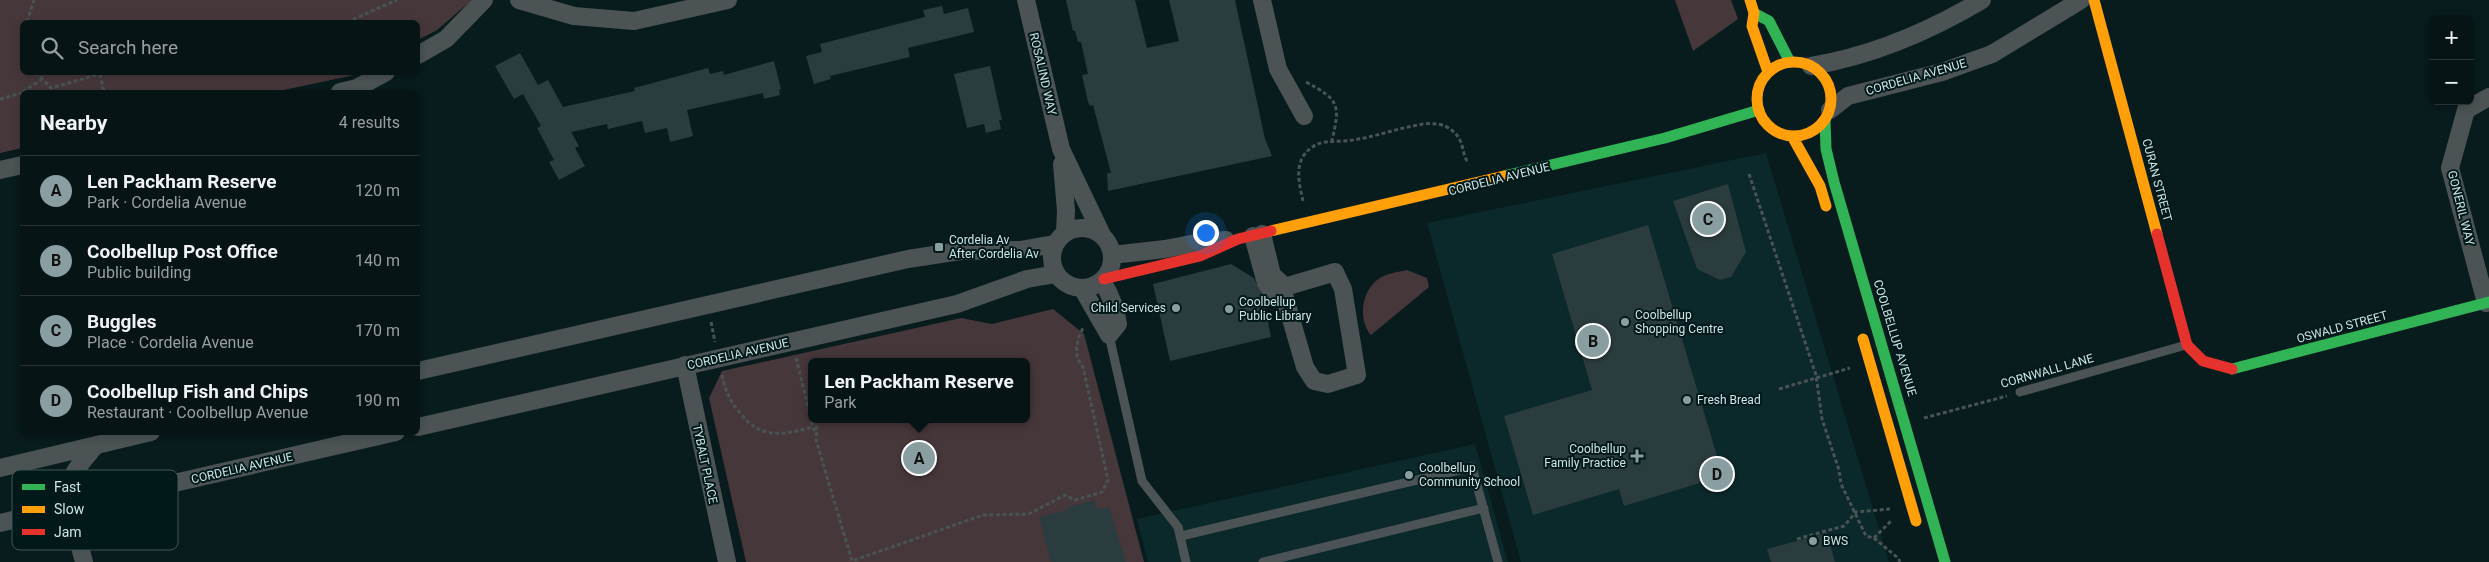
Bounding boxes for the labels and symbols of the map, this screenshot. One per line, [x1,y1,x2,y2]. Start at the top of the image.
street label: ROSALIND WAY [1027,31,1060,118]
street label: CORDELIA AVENUE [1864,56,1968,98]
street label: CURAN STREET [2139,137,2175,223]
street label: CORDELIA AVENUE [1447,160,1551,198]
street label: GONERIL WAY [2445,169,2477,248]
pin: C [1692,200,1724,238]
your location [1193,220,1219,246]
place label: Cordelia Av After Cordelia Av [949,233,1039,261]
marker: Cordelia Av After Cordelia Av [933,241,945,253]
street label: COOLBELLUP AVENUE [1871,278,1919,398]
place label: Coolbellup Public Library [1239,295,1312,323]
place label: Child Services [1091,301,1166,315]
marker: Child Services [1170,302,1182,314]
marker: Coolbellup Public Library [1223,303,1235,315]
place label: Coolbellup Shopping Centre [1635,308,1723,336]
street label: OSWALD STREET [2295,308,2389,346]
marker: Coolbellup Shopping Centre [1619,316,1631,328]
pin: B [1577,322,1609,360]
street label: CORDELIA AVENUE [686,335,790,372]
street label: CORNWALL LANE [1999,351,2095,391]
place label: Fresh Bread [1697,393,1761,407]
marker: Fresh Bread [1681,394,1693,406]
street label: TYBALT PLACE [690,423,720,505]
pin: A [903,439,935,477]
place label: Coolbellup Family Practice [1544,442,1626,470]
street label: CORDELIA AVENUE [190,449,294,486]
marker: Coolbellup Family Practice [1630,449,1644,463]
pin: D [1701,455,1733,493]
place label: Coolbellup Community School [1419,461,1520,489]
marker: Coolbellup Community School [1403,469,1415,481]
legend [12,470,178,550]
text: Fast [54,479,81,495]
text: Slow [54,501,85,517]
text: Jam [54,524,82,540]
place label: BWS [1823,534,1848,548]
marker: BWS [1807,535,1819,547]

